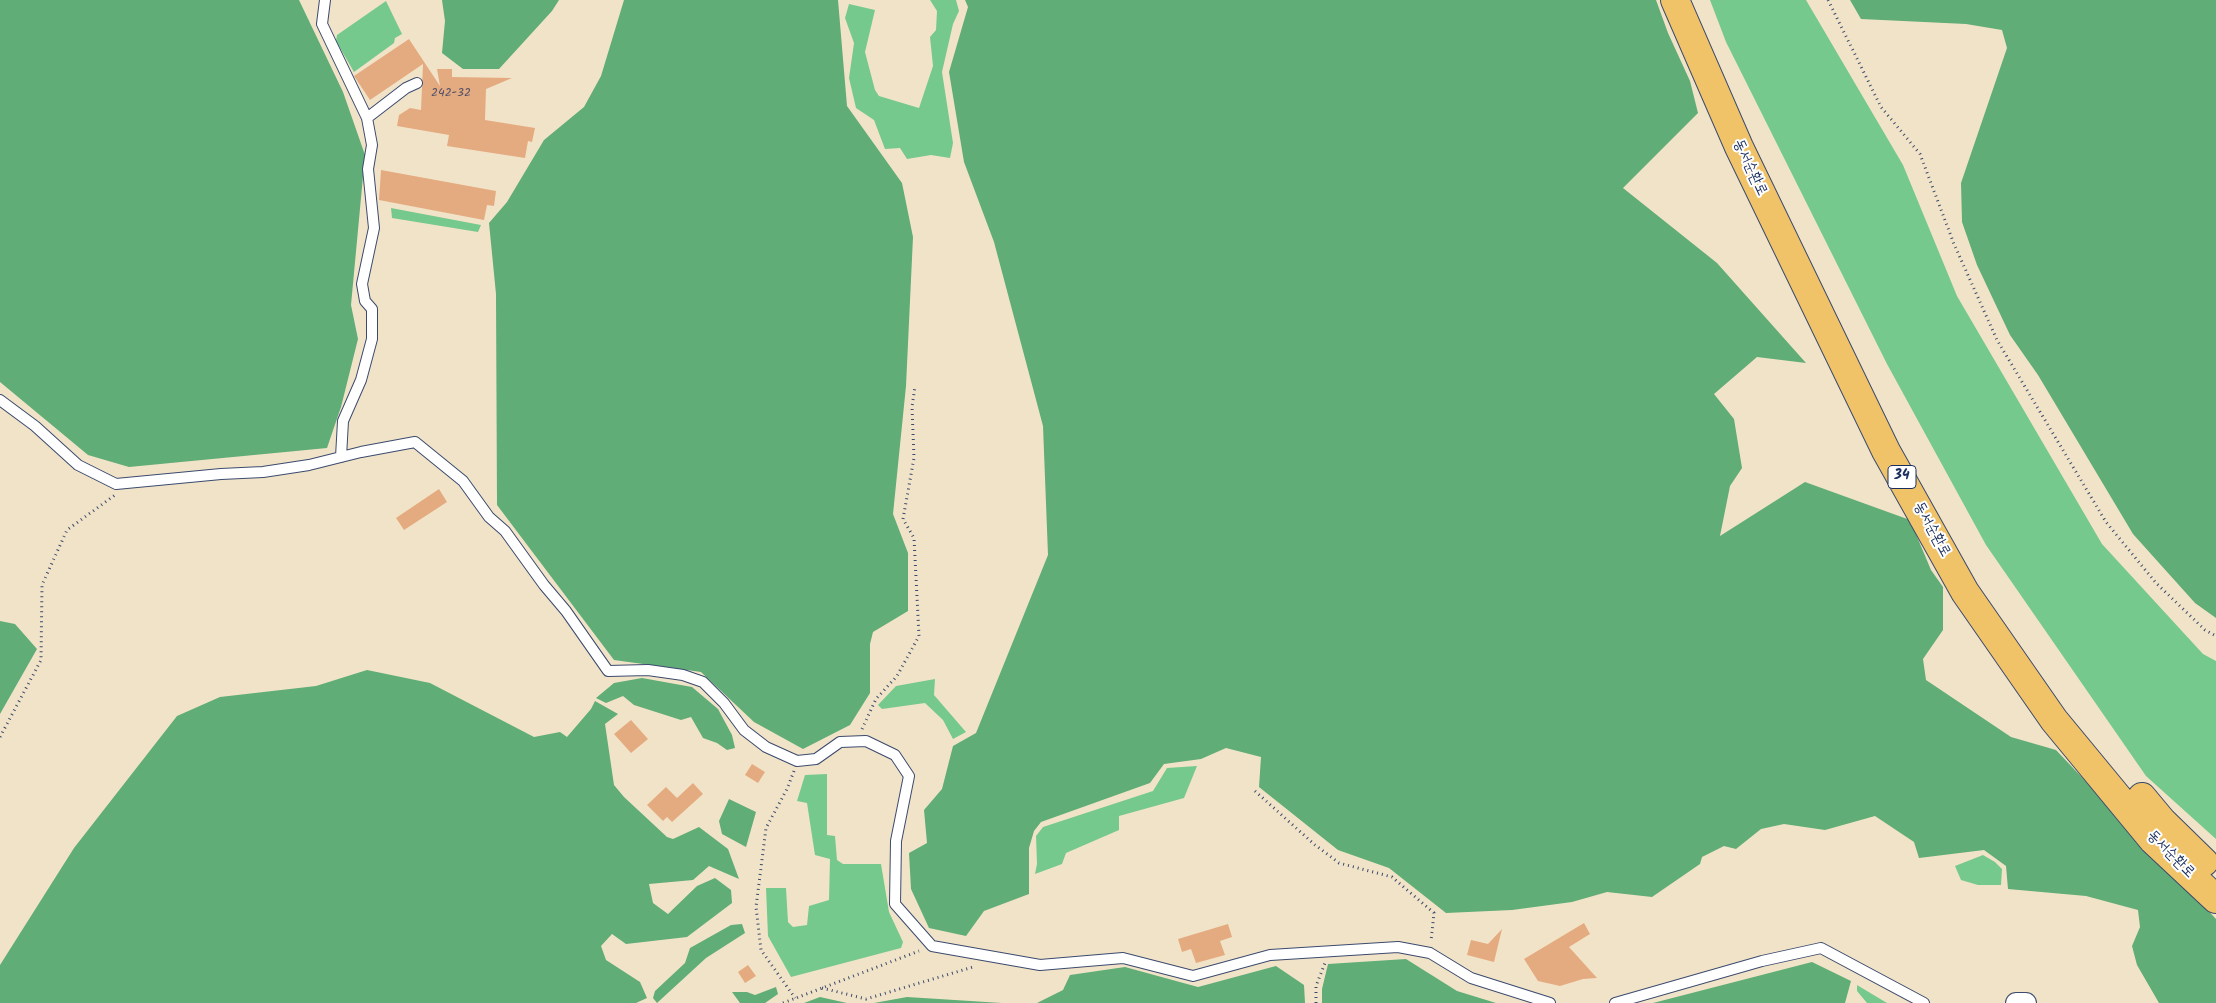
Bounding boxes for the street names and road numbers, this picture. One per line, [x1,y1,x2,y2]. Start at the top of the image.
street label: 동서순환로 [1728,137,1770,199]
road number: 34 [1888,466,1916,488]
street label: 동서순환로 [1908,499,1954,561]
street label: 동서순환로 [2142,827,2198,883]

